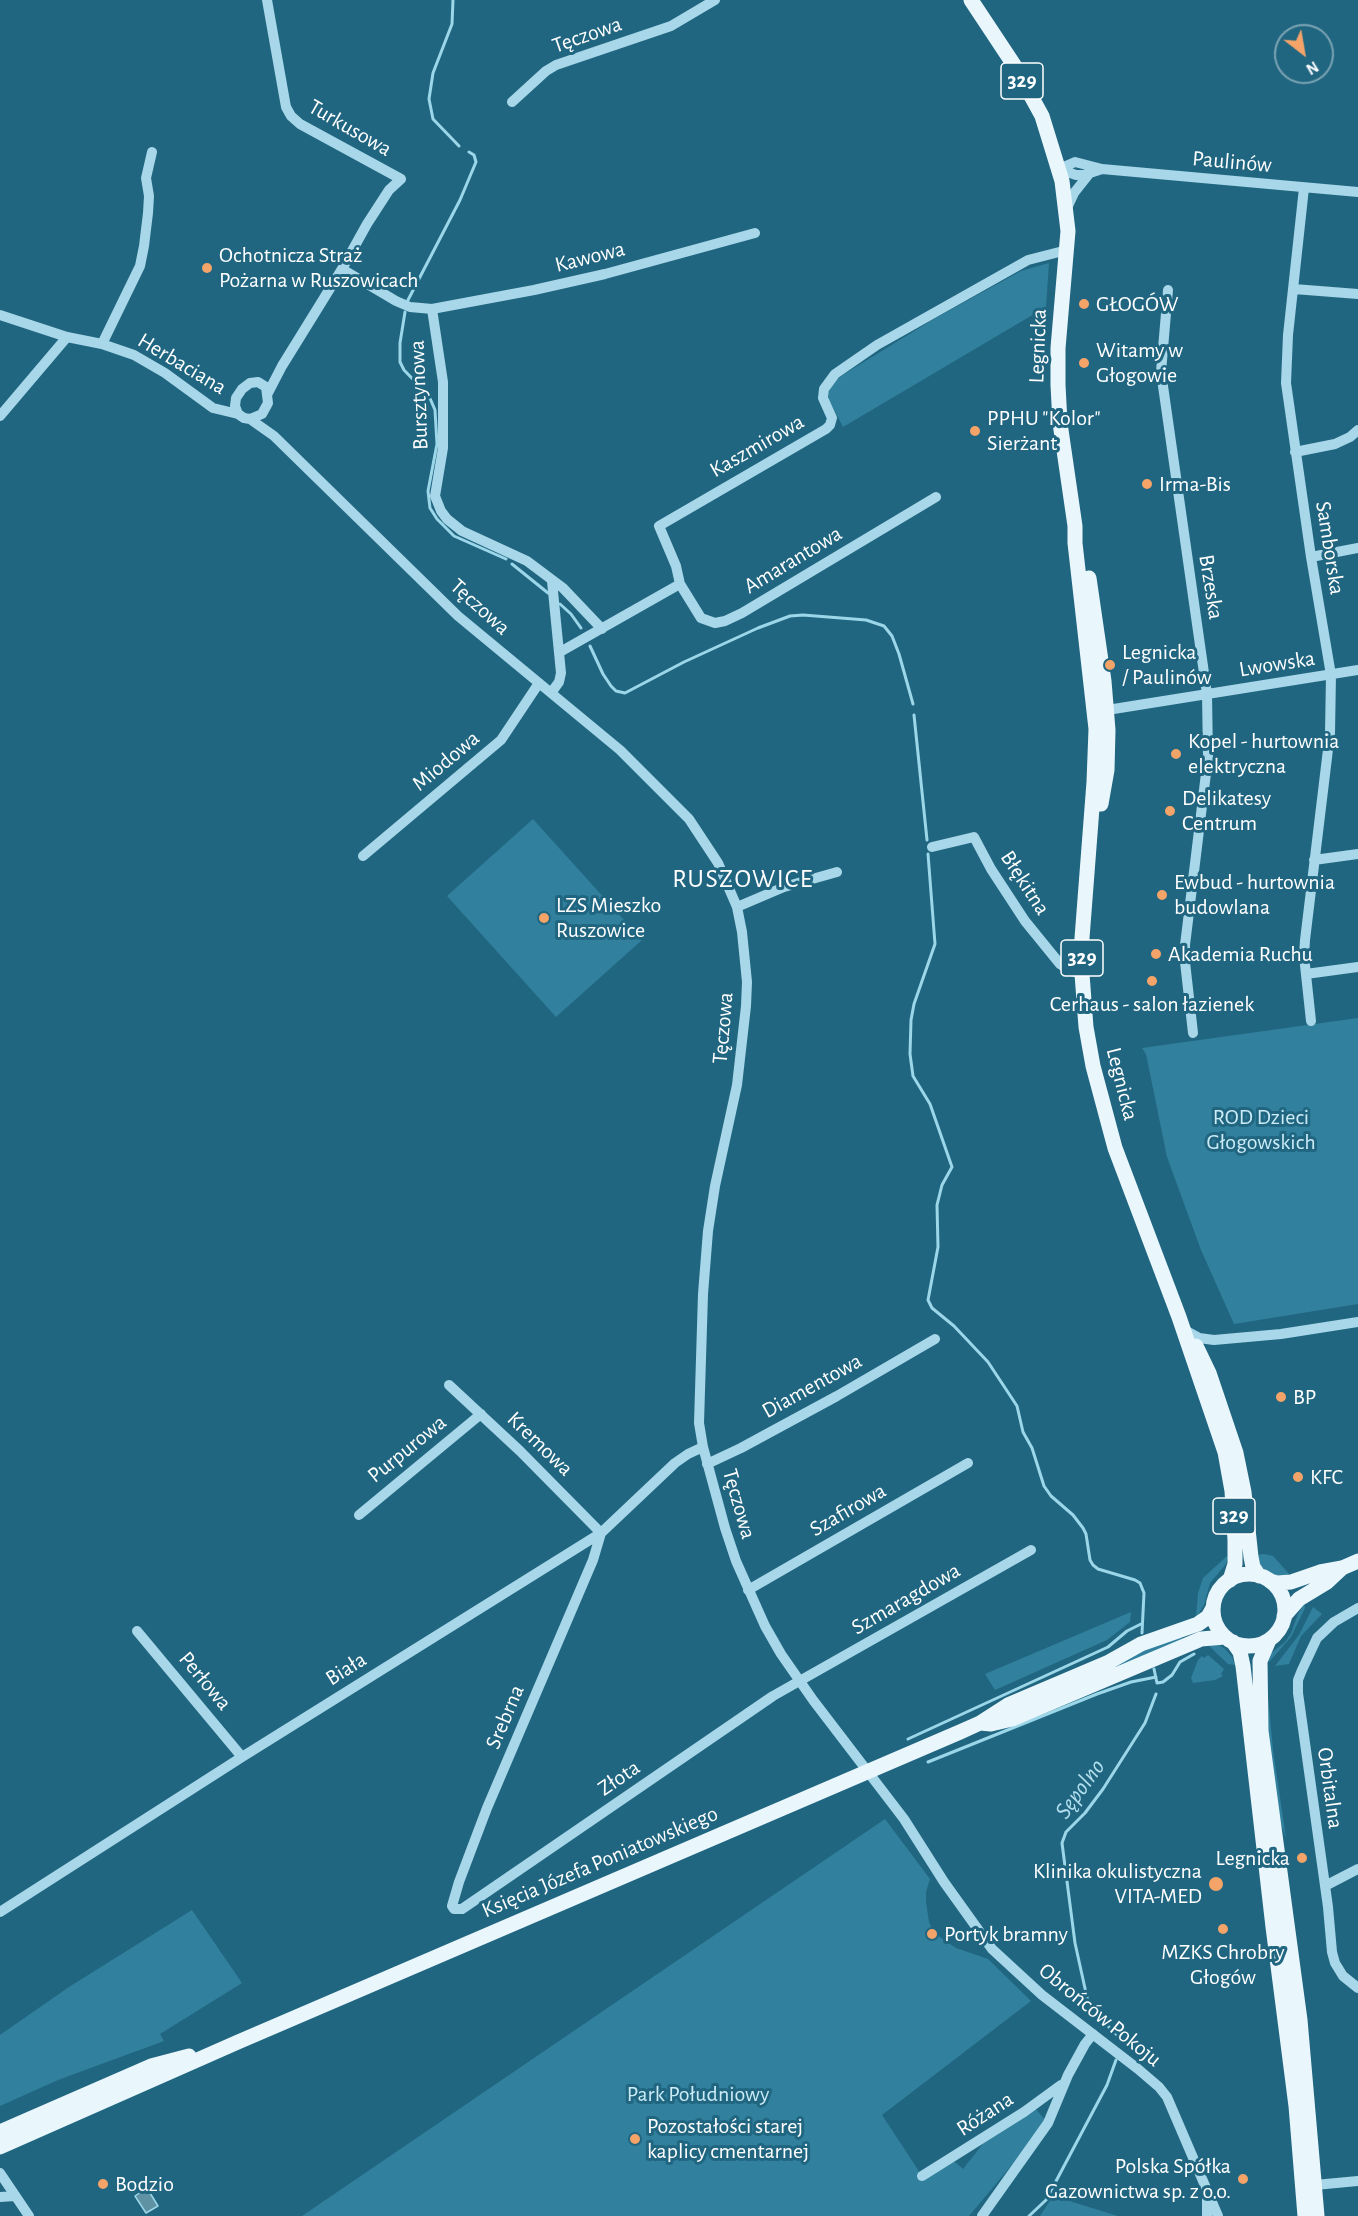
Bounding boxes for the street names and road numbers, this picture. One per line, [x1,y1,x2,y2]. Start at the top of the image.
street label: Tęczowa [549,11,625,59]
road number: 329 [1001,63,1043,99]
street label: Turkusowa [304,94,396,162]
street label: Paulinów [1191,145,1273,179]
street label: Kawowa [552,236,628,278]
street label: Legnicka [1024,308,1052,384]
street label: Herbaciana [133,327,231,401]
street label: Bursztynowa [404,340,434,450]
street label: Kaszmirowa [705,408,809,484]
street label: Samborska [1310,499,1350,597]
street label: Amarantowa [739,520,847,600]
street label: Brzeska [1193,553,1229,621]
street label: Tęczowa [444,573,516,641]
street label: Lwowska [1237,645,1317,683]
street label: Miodowa [407,725,485,797]
street label: Błękitna [994,846,1056,920]
road number: 329 [1061,940,1103,976]
street label: Tęczowa [707,991,739,1065]
street label: Legnicka [1100,1045,1144,1123]
street label: Diamentowa [757,1348,867,1424]
street label: Kremowa [501,1406,579,1482]
street label: Purpurowa [362,1409,452,1489]
street label: Tęczowa [716,1466,762,1542]
street label: Szafirowa [805,1478,891,1542]
road number: 329 [1213,1498,1255,1534]
street label: Szmaragdowa [847,1557,965,1641]
street label: Perłowa [173,1646,237,1716]
street label: Biała [321,1646,371,1692]
street label: Srebrna [480,1681,530,1753]
street label: Orbitalna [1311,1746,1349,1830]
street label: Złota [593,1754,645,1802]
street label: Księcia Józefa Poniatowskiego [478,1800,722,1924]
street label: Obrońców Pokoju [1033,1957,1167,2073]
street label: Różana [952,2086,1018,2142]

